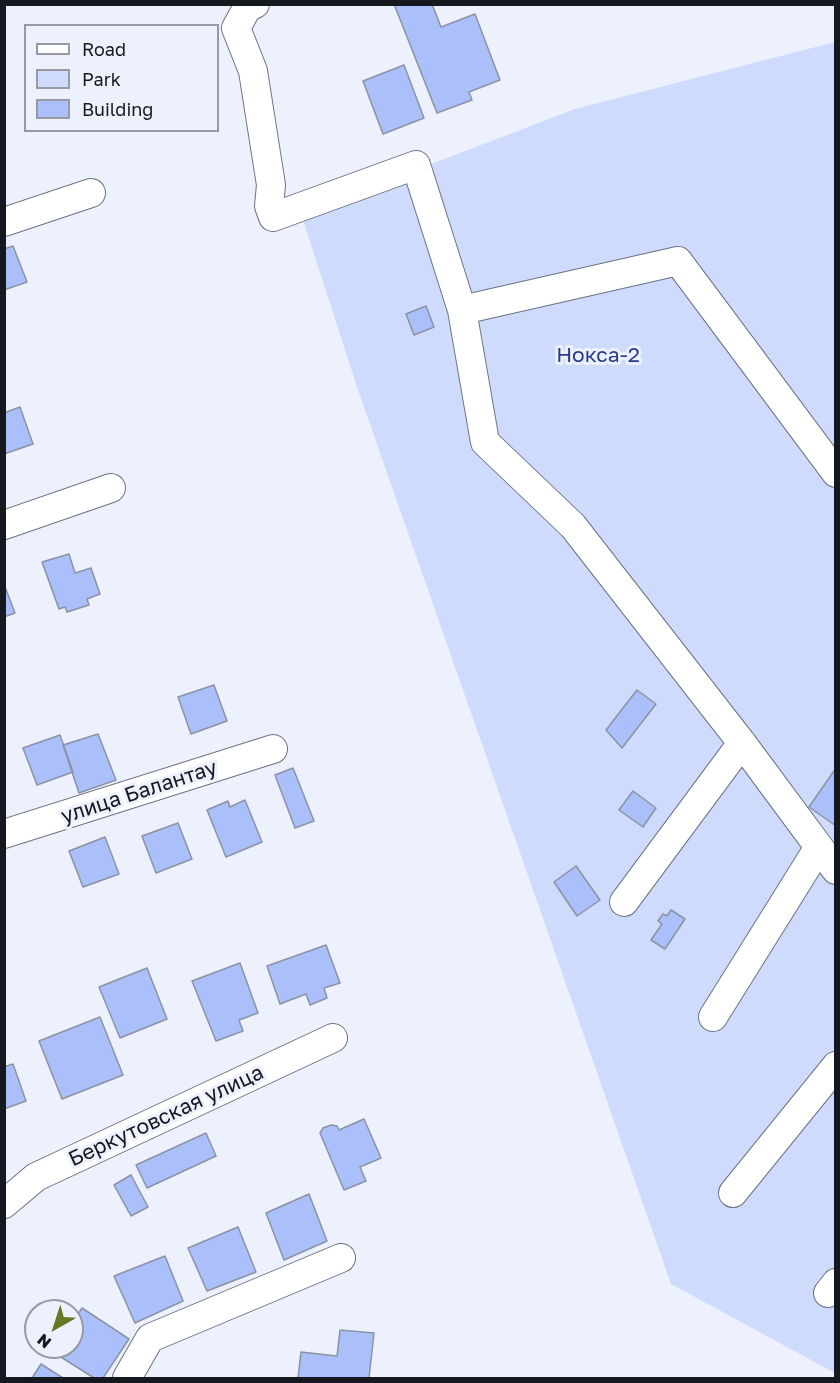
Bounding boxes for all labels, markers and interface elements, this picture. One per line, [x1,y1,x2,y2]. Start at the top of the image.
legend [24,24,219,132]
text: Road [82,38,126,60]
text: Park [82,68,121,90]
text: Building [82,98,153,120]
park label: Нокса-2 [556,342,640,368]
street label: улица Балантау [58,755,220,829]
street label: Беркутовская улица [65,1060,267,1172]
north arrow [24,1299,84,1359]
text: N [33,1330,55,1353]

